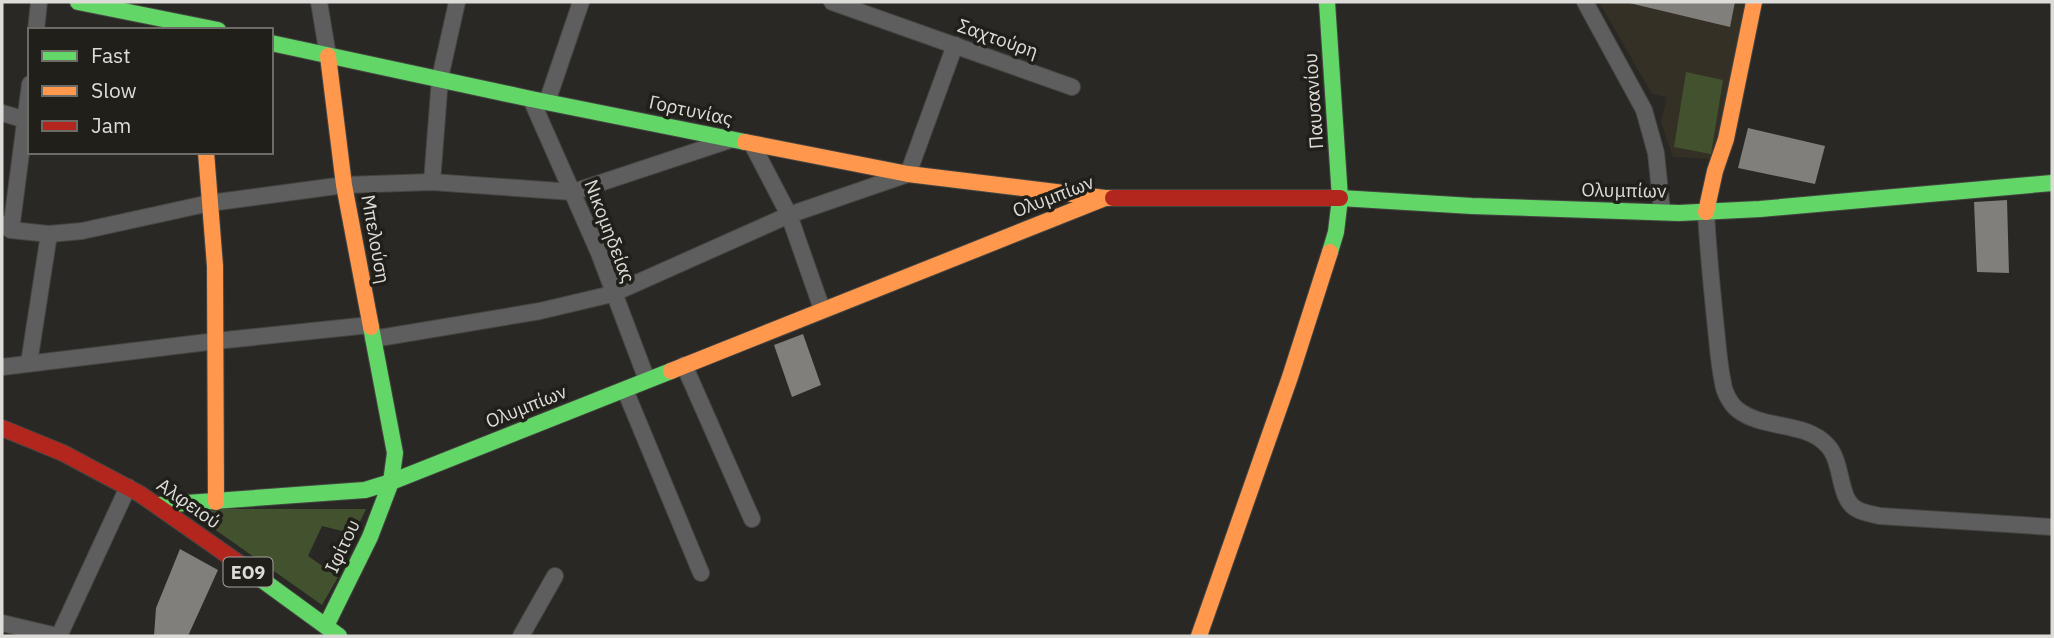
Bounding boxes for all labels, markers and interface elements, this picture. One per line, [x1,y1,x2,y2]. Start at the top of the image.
street label: Σαχτούρη [954,13,1042,63]
legend [28,28,273,154]
text: Fast [91,41,131,69]
street label: Παυσανίου [1298,52,1328,150]
text: Slow [91,76,137,104]
street label: Γορτυνίας [647,89,735,131]
text: Jam [91,111,131,139]
street label: Ολυμπίων [1009,169,1097,222]
street label: Νικομηδείας [579,176,641,286]
street label: Ολυμπίων [1581,177,1667,203]
street label: Μπελούση [356,193,396,285]
street label: Ολυμπίων [482,379,570,433]
street label: Αλφειού [152,472,226,534]
street label: Ιφίτου [319,515,365,577]
road number: ΕΟ9 [224,558,272,586]

